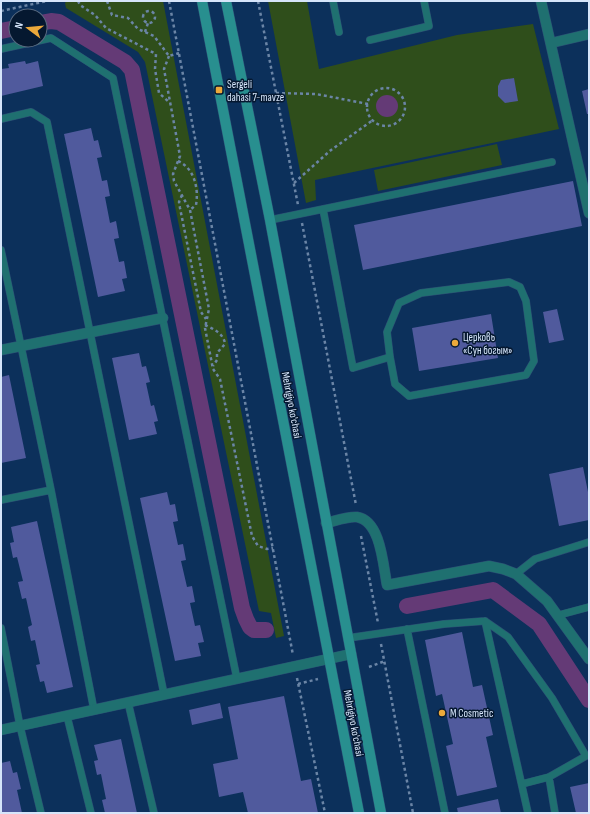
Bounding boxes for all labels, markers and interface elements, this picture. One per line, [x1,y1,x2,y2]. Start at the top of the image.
north arrow [8,8,48,48]
text: N [12,21,26,30]
place label: Sergeli dahasi 7-mavze [227,78,284,104]
marker: Sergeli dahasi 7-mavze [214,85,224,95]
place label: Церковь «Сун богым» [463,331,512,357]
marker: Церковь «Сун богым» [450,338,460,348]
street label: Mehrigiyo ko'chasi [279,371,304,439]
street label: Mehrigiyo ko'chasi [341,689,366,757]
place label: M Cosmetic [450,707,493,720]
marker: M Cosmetic [437,708,447,718]

